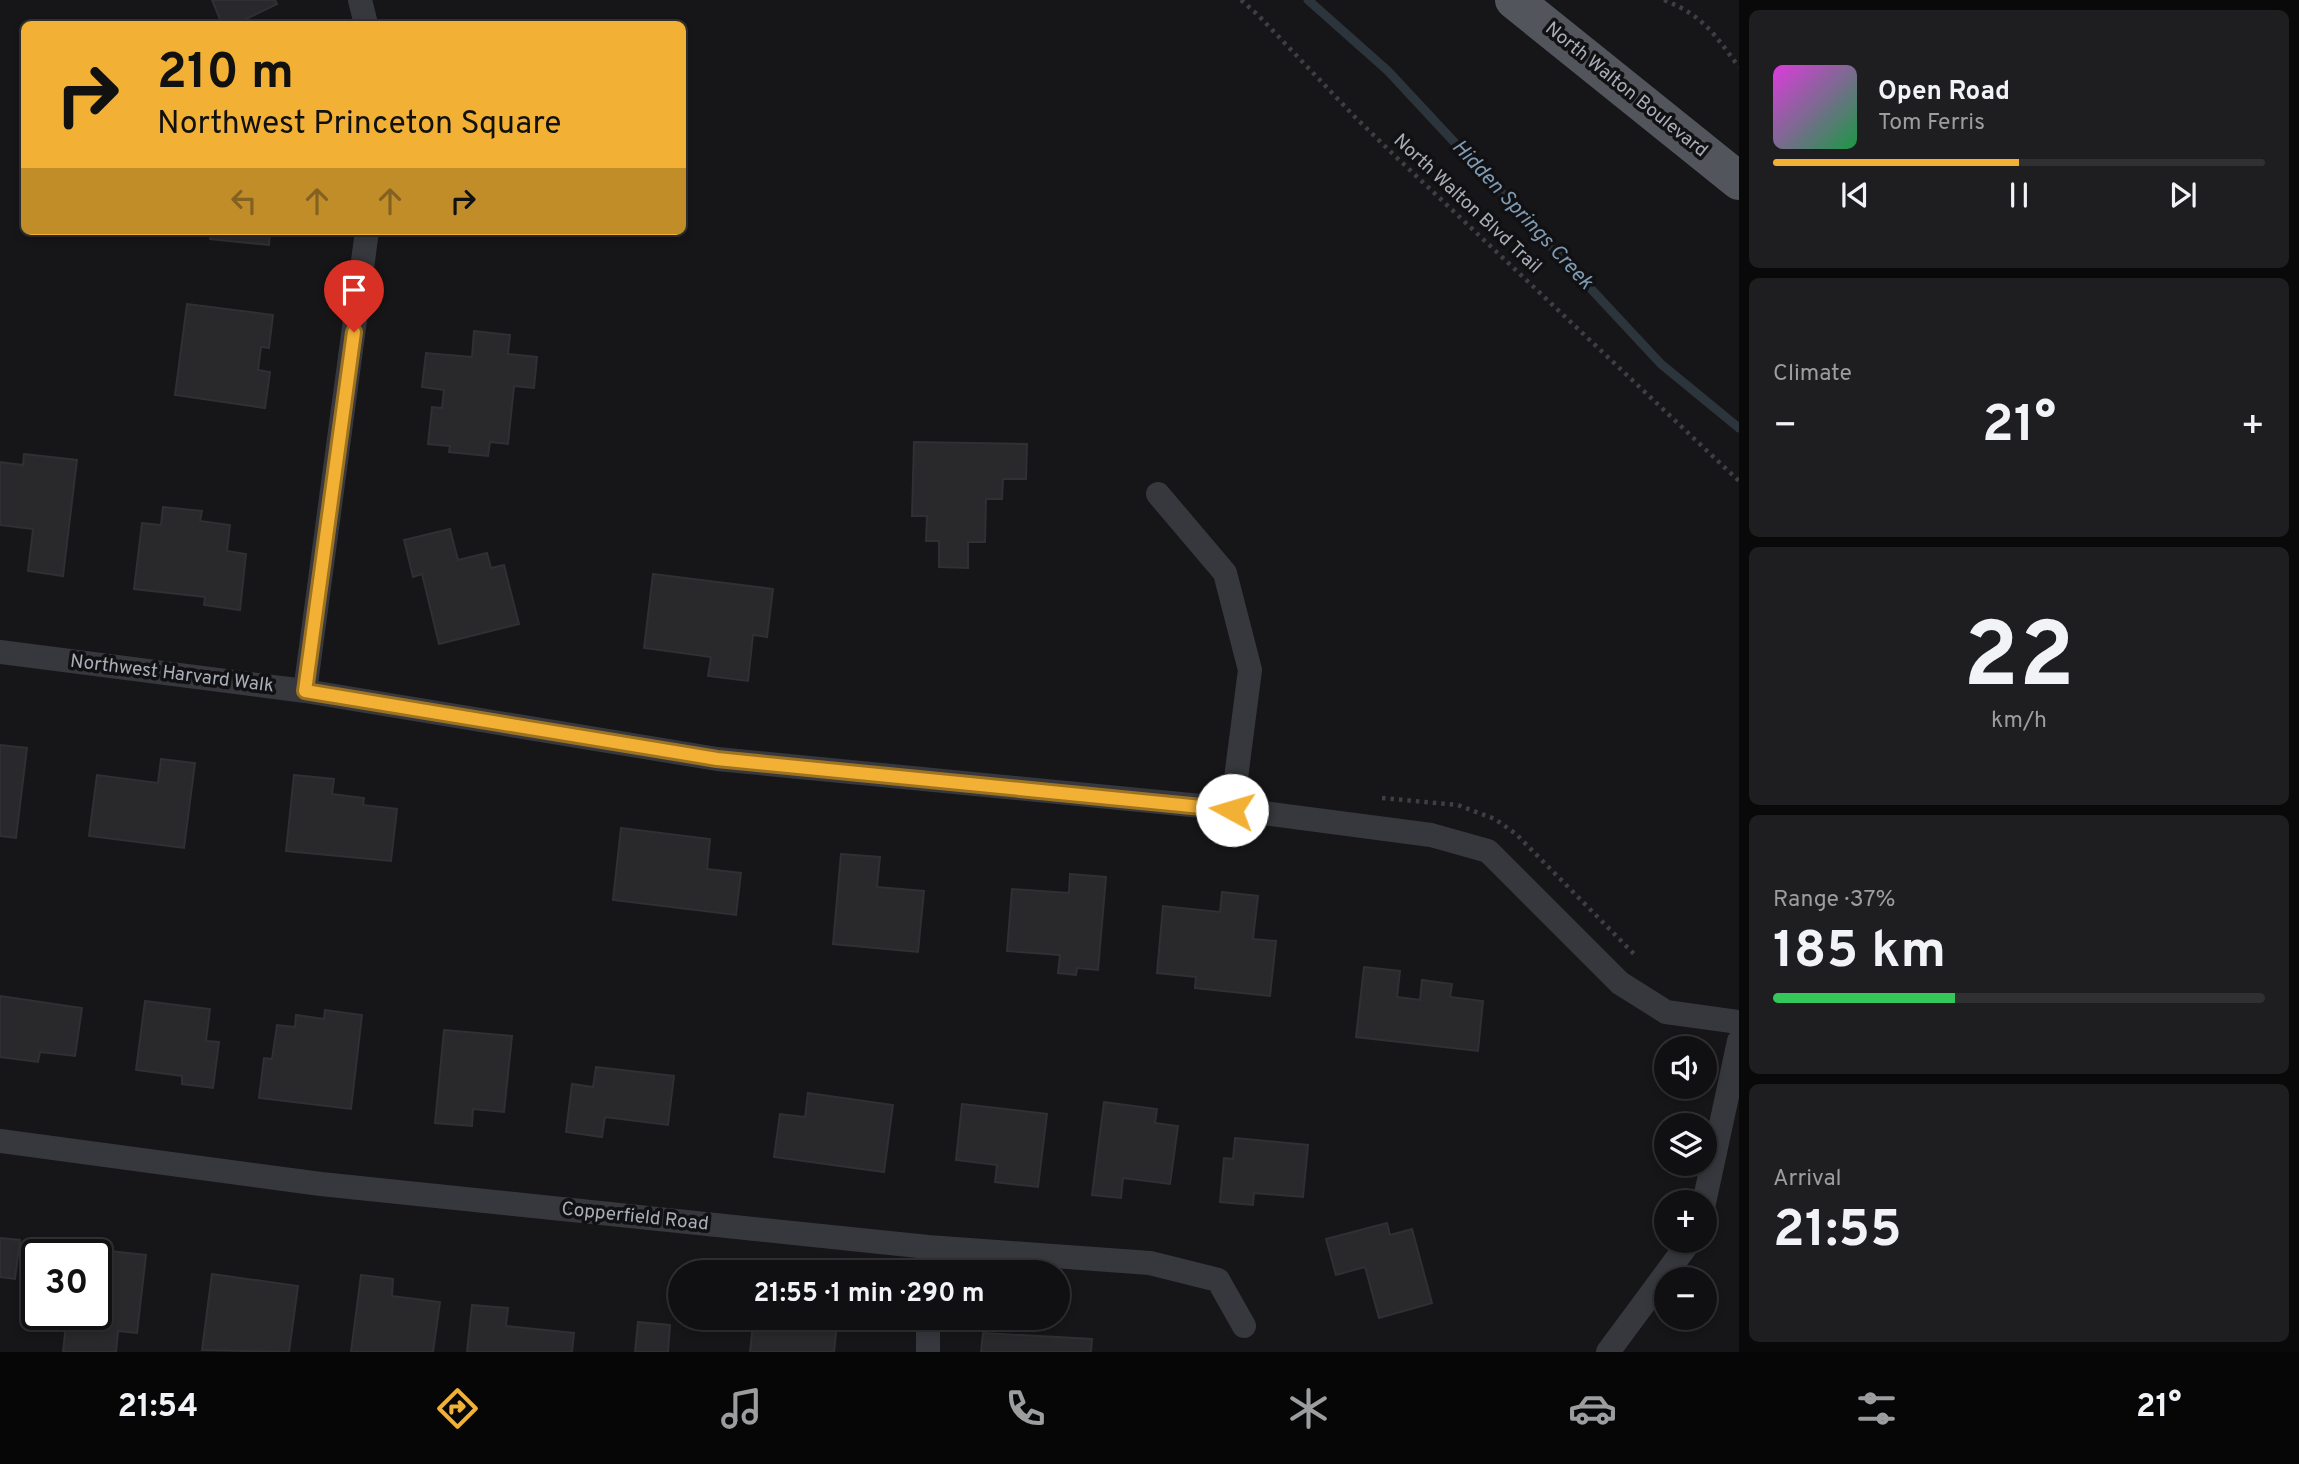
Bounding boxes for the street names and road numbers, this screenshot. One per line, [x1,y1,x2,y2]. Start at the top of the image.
street label: North Walton Boulevard [1540,17,1712,163]
street label: North Walton Blvd Trail [1388,129,1546,279]
street label: Northwest Harvard Walk [69,650,275,698]
street label: Copperfield Road [560,1197,710,1237]

